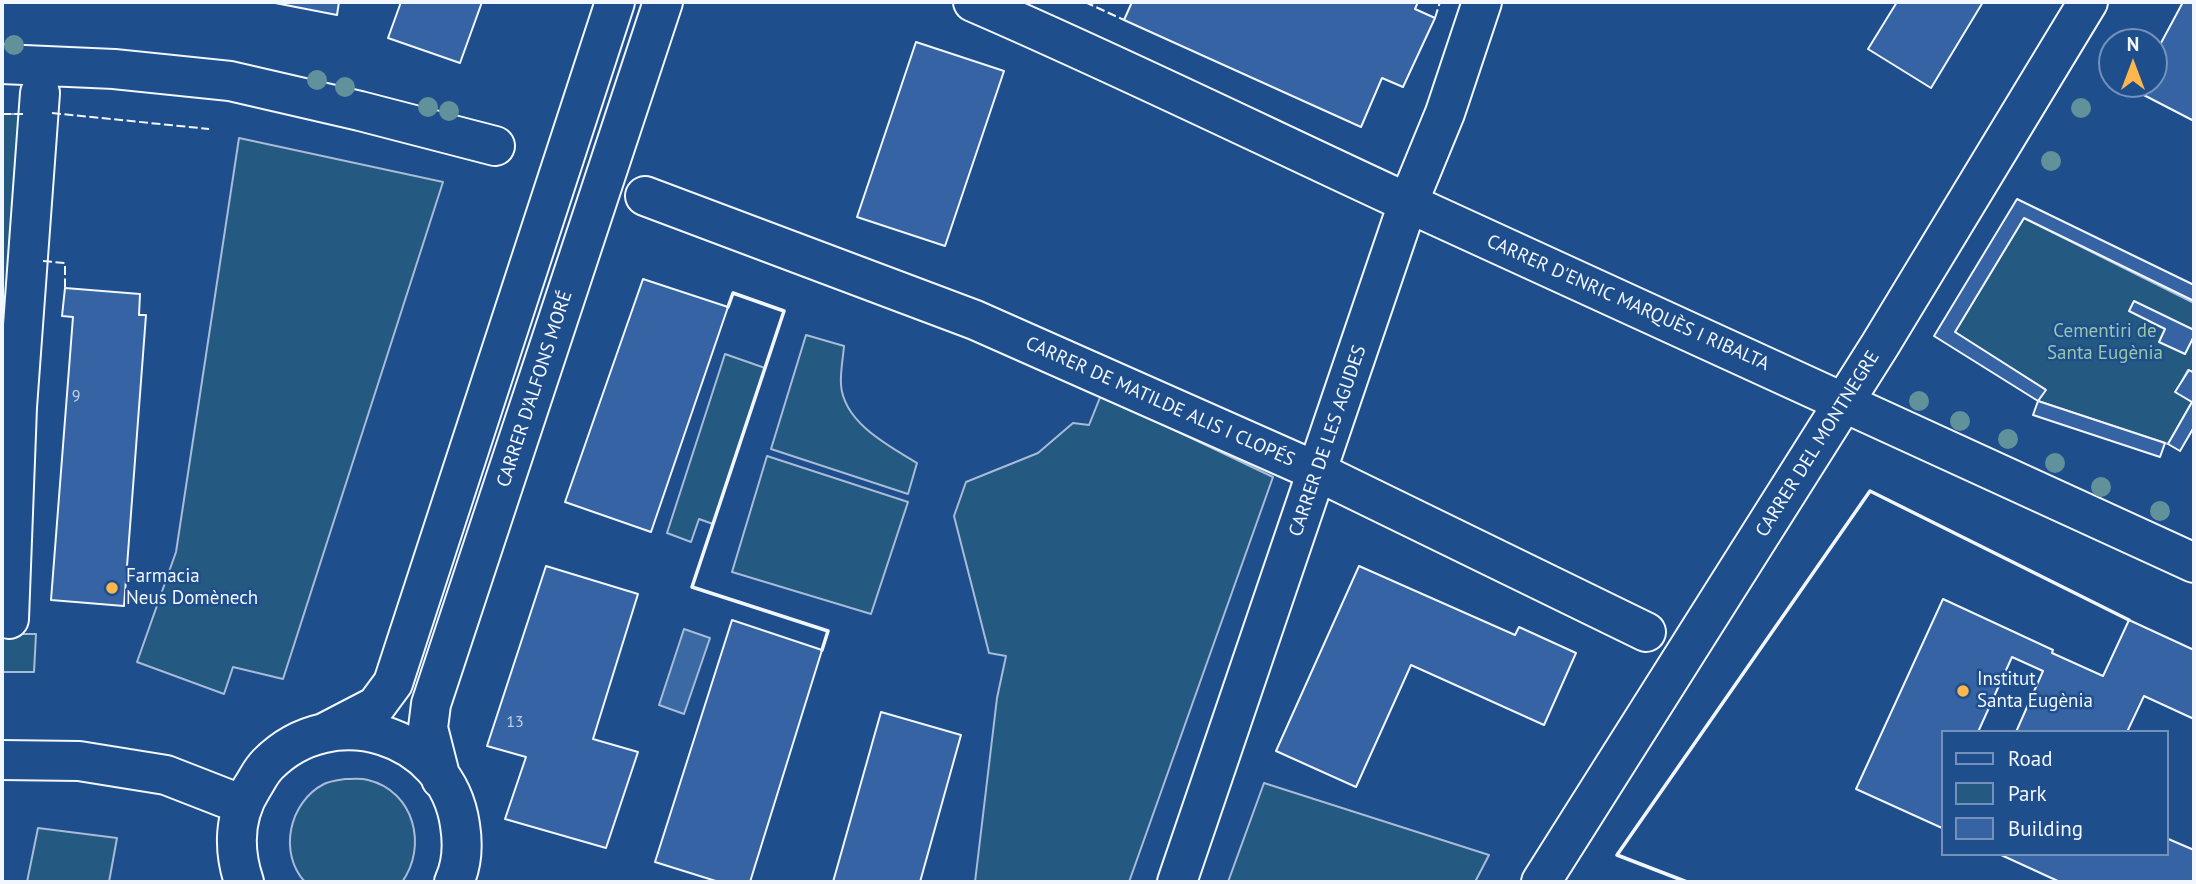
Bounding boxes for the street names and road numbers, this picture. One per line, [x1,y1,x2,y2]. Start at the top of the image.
street label: CARRER D'ENRIC MARQUÈS I RIBALTA [1483,230,1773,376]
street label: CARRER D'ALFONS MORÉ [492,288,578,490]
street label: CARRER DE MATILDE ALIS I CLOPÉS [1022,332,1298,472]
street label: CARRER DE LES AGUDES [1285,342,1371,540]
street label: CARRER DEL MONTNEGRE [1751,347,1885,541]

